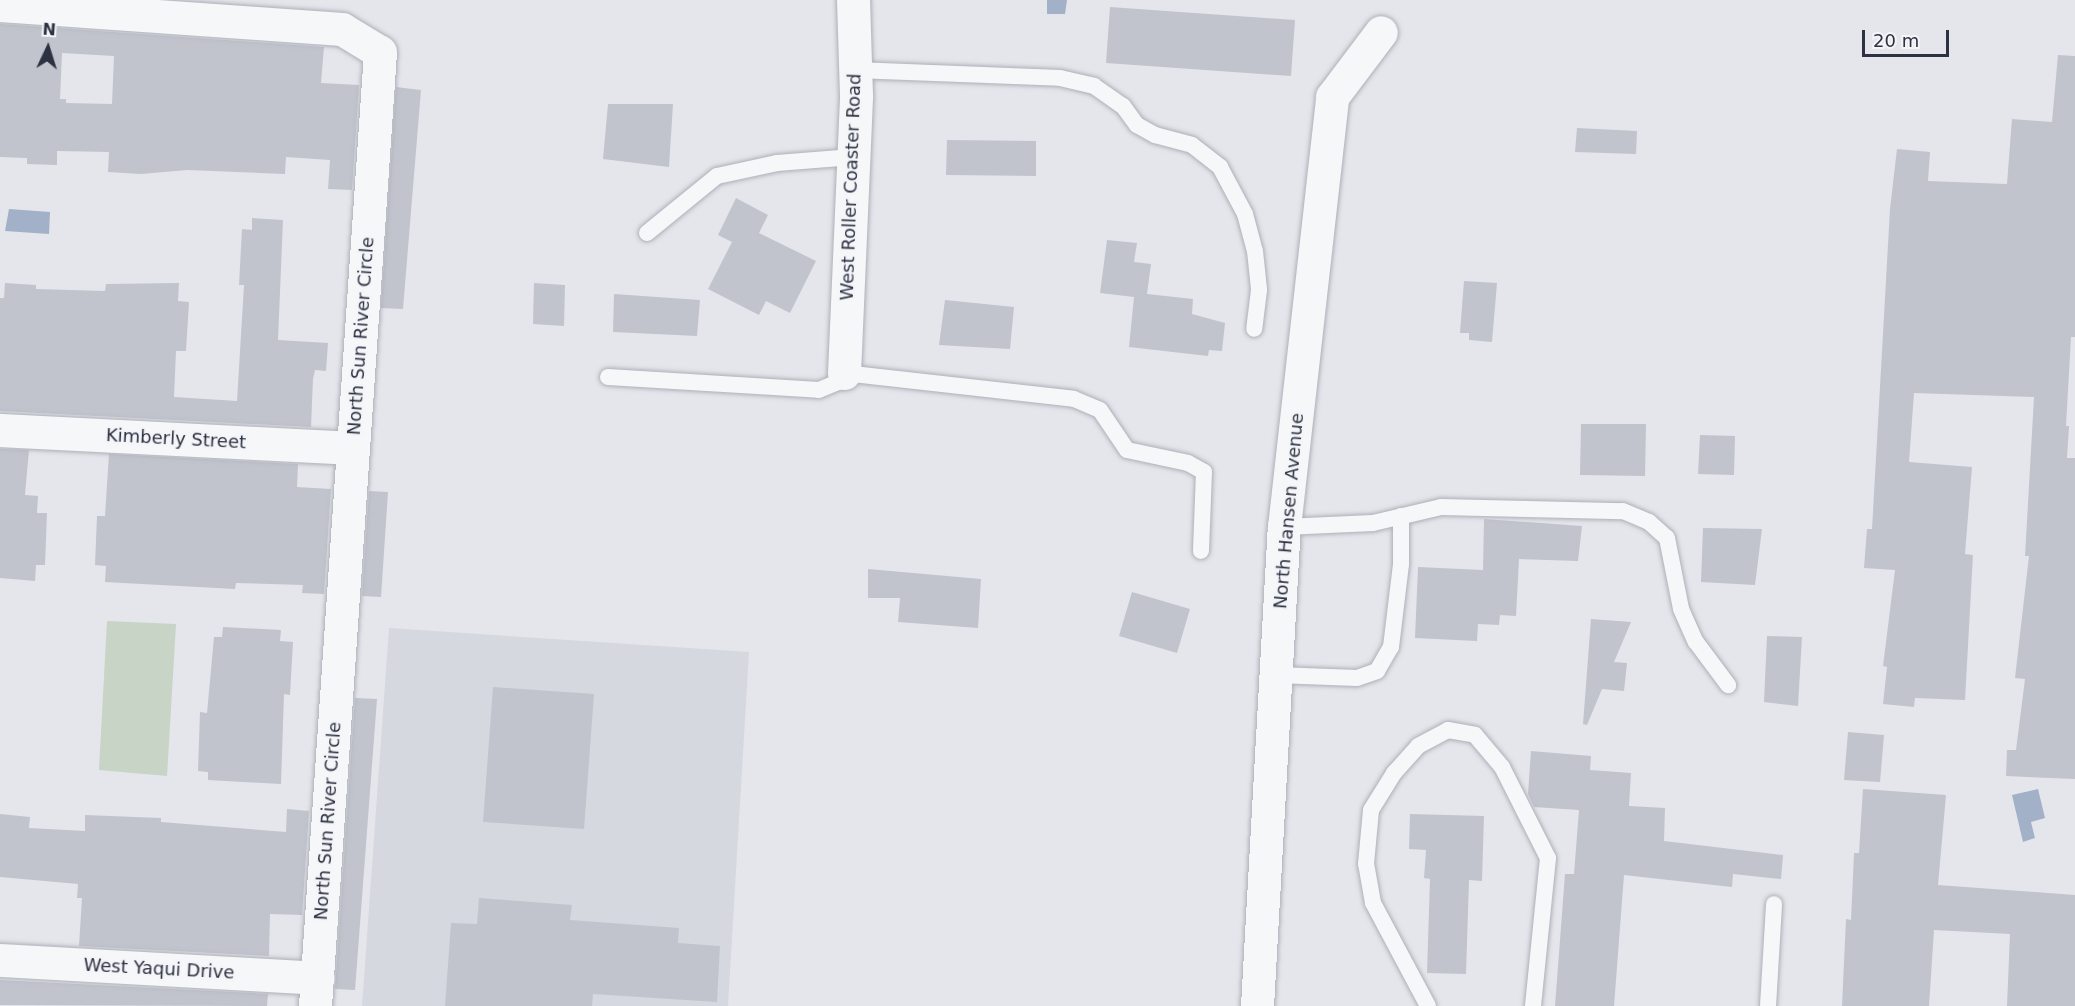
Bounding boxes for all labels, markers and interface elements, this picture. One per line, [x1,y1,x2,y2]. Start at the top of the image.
north arrow [18,18,78,78]
scale bar [1865,18,1952,56]
text: N [42,20,57,39]
text: 20 m [1873,30,1919,51]
street label: West Roller Coaster Road [836,73,866,301]
street label: North Sun River Circle [343,236,379,436]
street label: North Hansen Avenue [1270,412,1308,610]
street label: Kimberly Street [105,425,247,453]
street label: North Sun River Circle [310,721,346,921]
street label: West Yaqui Drive [83,954,235,984]

